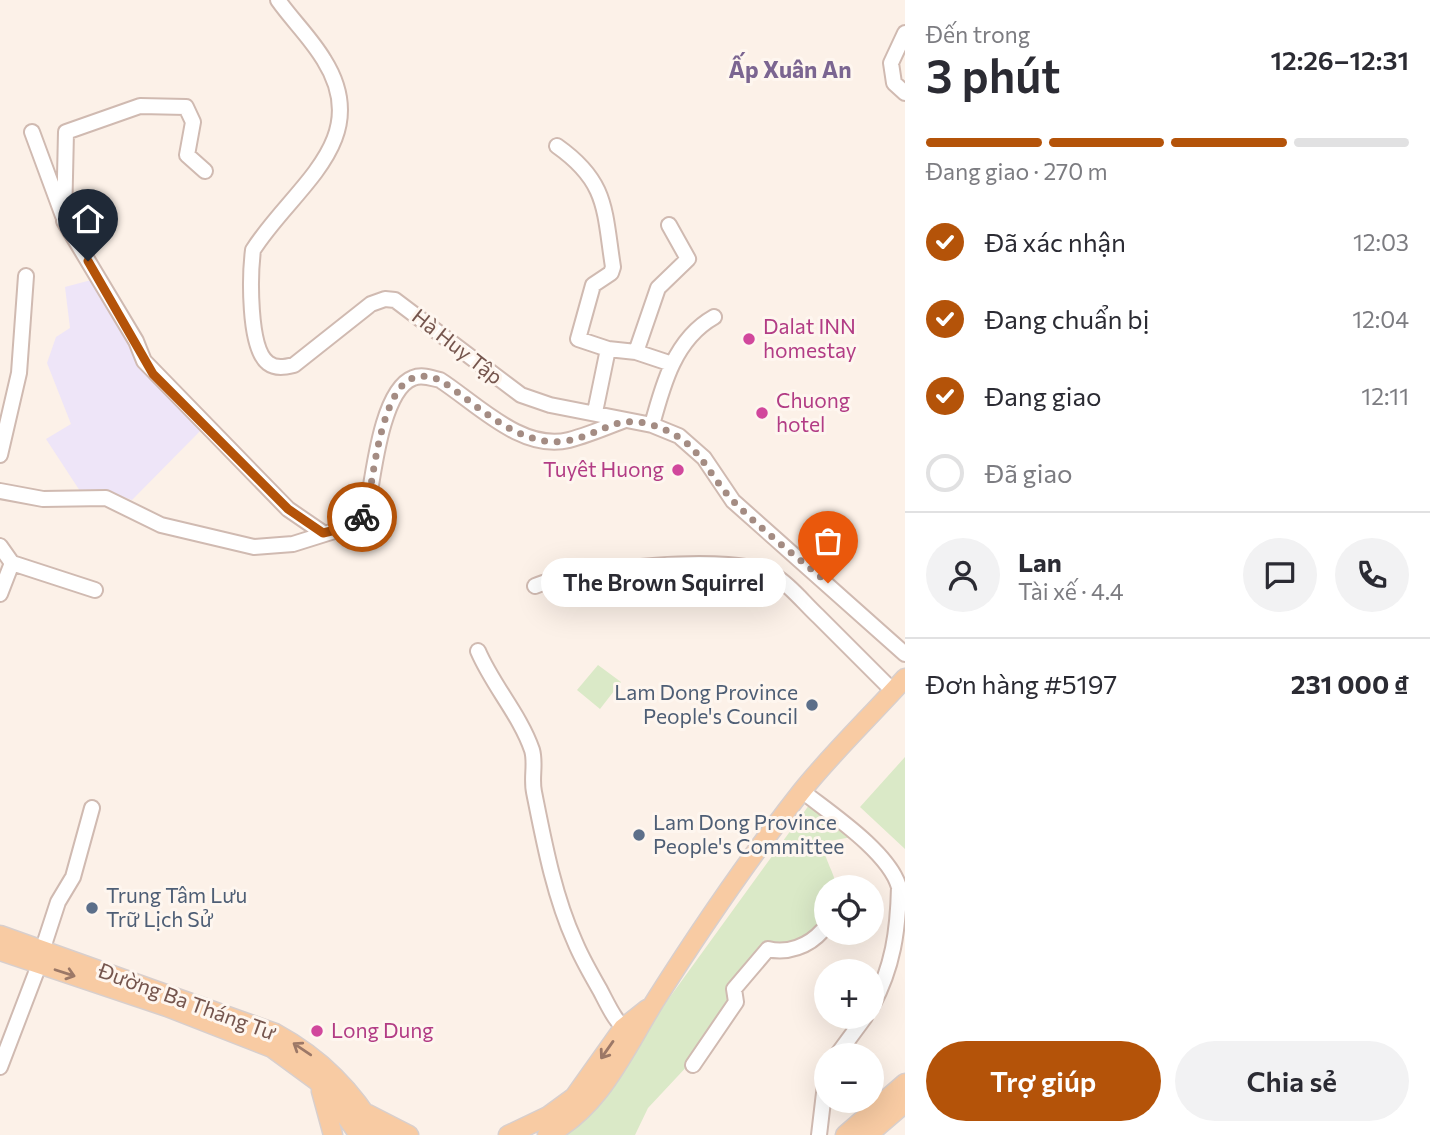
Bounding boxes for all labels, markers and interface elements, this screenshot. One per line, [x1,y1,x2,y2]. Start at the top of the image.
text: Đến trong [926,20,1030,48]
text: 12:26–12:31 [1270,44,1409,75]
text: 3 phút [926,46,1060,102]
district label: Ấp Xuân An [728,52,852,83]
text: Đang giao · 270 m [926,157,1108,185]
pin [58,189,118,261]
icon: home [69,200,107,238]
icon: check [926,223,964,261]
text: Đã xác nhận [985,226,1126,257]
text: 12:03 [1353,228,1409,256]
icon: check [926,300,964,338]
street label: Hà Huy Tập [408,303,508,389]
text: Đang chuẩn bị [985,303,1149,334]
text: 12:04 [1352,305,1409,333]
place label: Dalat INN homestay [763,313,857,362]
marker: Dalat INN homestay [741,331,757,347]
icon: check [926,377,964,415]
text: Đang giao [985,380,1102,411]
text: 12:11 [1361,382,1409,410]
place label: Chuong hotel [776,387,850,436]
marker: Chuong hotel [754,405,770,421]
place label: Tuyêt Huong [543,456,664,481]
text: Đã giao [985,457,1073,488]
marker: Tuyêt Huong [670,462,686,478]
courier [327,482,397,552]
icon: bike [343,498,381,536]
pin [798,511,858,583]
icon: bag [809,522,847,560]
button: person [926,538,1000,612]
button: chat [1243,538,1317,612]
button: phone [1335,538,1409,612]
text: Lan [1018,546,1062,577]
callout: The Brown Squirrel [541,558,786,608]
text: The Brown Squirrel [563,568,764,596]
text: Tài xế · 4.4 [1018,577,1124,605]
text: Đơn hàng #5197 [926,668,1117,699]
text: 231 000 ₫ [1291,668,1409,699]
place label: Lam Dong Province People's Council [614,679,798,728]
marker: Lam Dong Province People's Council [804,697,820,713]
place label: Lam Dong Province People's Committee [653,809,844,858]
marker: Lam Dong Province People's Committee [631,827,647,843]
map controls [814,875,884,1113]
button: locate [814,875,884,945]
place label: Trung Tâm Lưu Trữ Lịch Sử [106,882,247,931]
marker: Trung Tâm Lưu Trữ Lịch Sử [84,900,100,916]
street label: Đường Ba Tháng Tư [94,957,280,1045]
button: + [814,959,884,1029]
one-way arrow [53,968,75,980]
place label: Long Dung [331,1017,434,1042]
marker: Long Dung [309,1023,325,1039]
one-way arrow [600,1040,614,1059]
button: Trợ giúp [926,1041,1161,1121]
button: Chia sẻ [1175,1041,1409,1121]
one-way arrow [293,1042,312,1056]
button: − [814,1043,884,1113]

